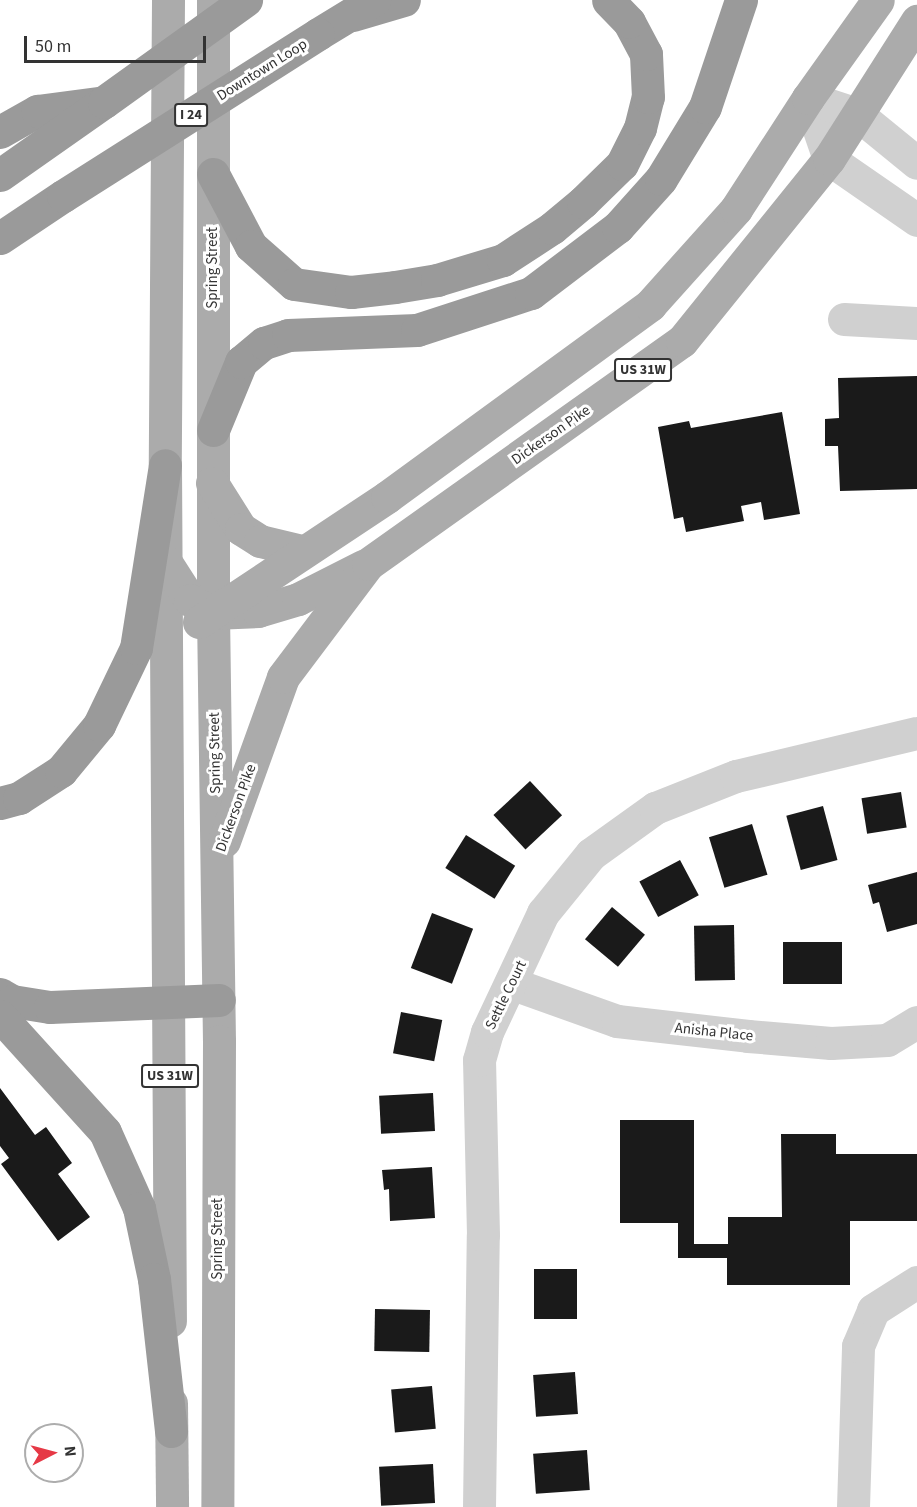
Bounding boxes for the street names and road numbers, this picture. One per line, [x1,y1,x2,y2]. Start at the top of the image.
street label: Downtown Loop [214,35,310,105]
road number: I 24 [173,104,209,126]
street label: Spring Street [204,227,222,309]
road number: US 31W [613,359,673,381]
street label: Dickerson Pike [508,401,594,469]
street label: Spring Street [205,712,225,794]
street label: Dickerson Pike [212,762,260,854]
street label: Settle Court [482,958,530,1032]
street label: Anisha Place [674,1019,754,1045]
road number: US 31W [140,1065,200,1087]
street label: Spring Street [209,1198,227,1280]

